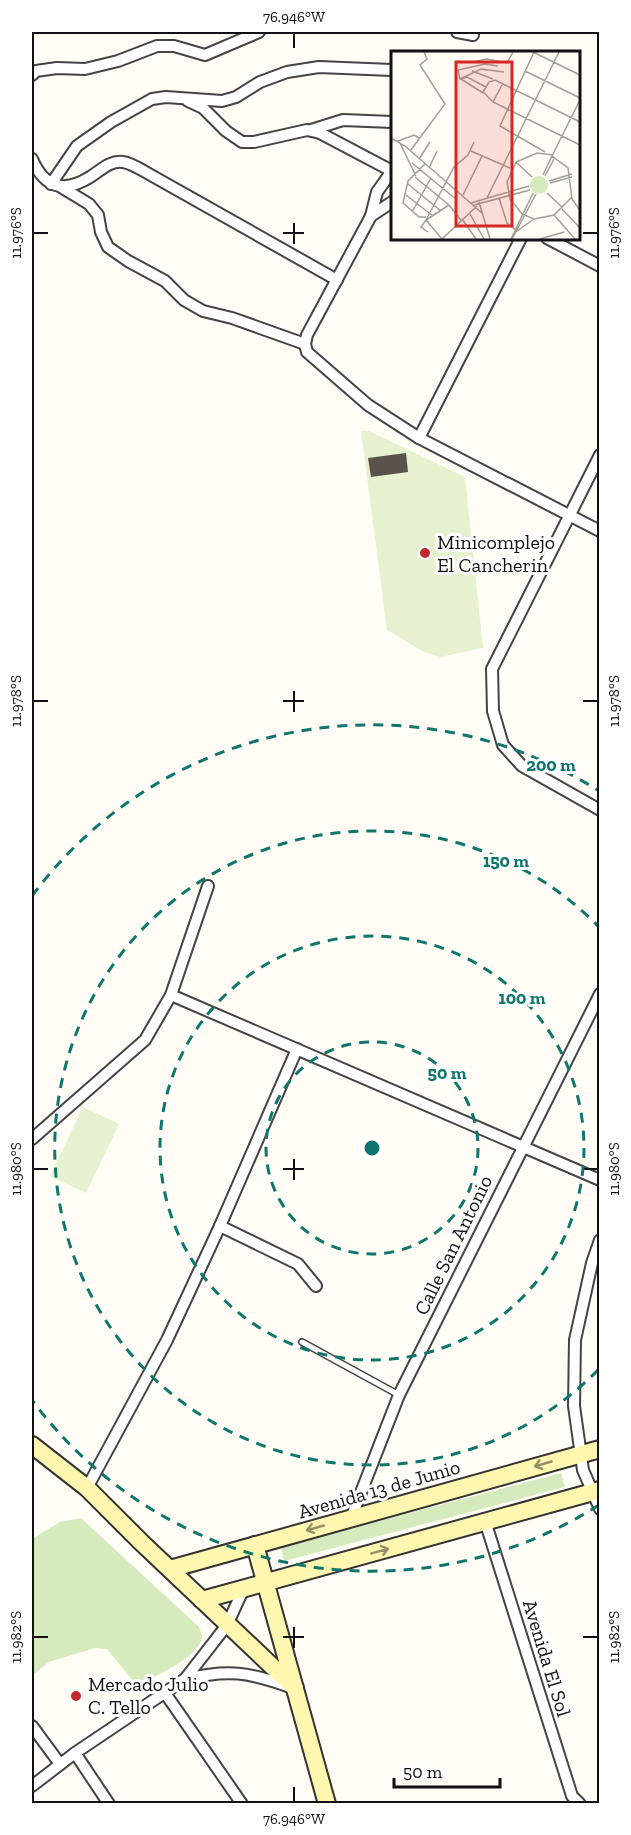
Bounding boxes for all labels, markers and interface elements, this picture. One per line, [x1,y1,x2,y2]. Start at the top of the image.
text: 76.946°W [263,8,325,26]
inset map [391,51,580,240]
text: 11.976°S [7,207,25,259]
text: 11.976°S [605,207,623,259]
place label: Minicomplejo El Cancherin [437,530,555,577]
marker: Minicomplejo El Cancherin [418,546,432,560]
text: 11.978°S [7,675,25,727]
text: 11.978°S [605,675,623,727]
text: 200 m [526,754,576,776]
text: 150 m [483,850,529,872]
text: 100 m [498,987,546,1009]
text: 50 m [428,1062,467,1084]
centre of rings [362,1138,382,1158]
text: 11.980°S [7,1142,25,1196]
text: 11.980°S [605,1142,623,1196]
street label: Calle San Antonio [409,1171,497,1319]
street label: Avenida 13 de Junio [295,1454,463,1524]
one-way arrow [534,1459,553,1471]
one-way arrow [306,1523,325,1535]
one-way arrow [370,1544,389,1556]
street label: Avenida El Sol [518,1596,576,1720]
text: 11.982°S [7,1611,25,1663]
text: 11.982°S [605,1611,623,1663]
place label: Mercado Julio C. Tello [88,1672,208,1719]
marker: Mercado Julio C. Tello [69,1689,83,1703]
scale bar [394,1751,500,1789]
text: 50 m [403,1761,443,1783]
text: 76.946°W [263,1810,325,1828]

